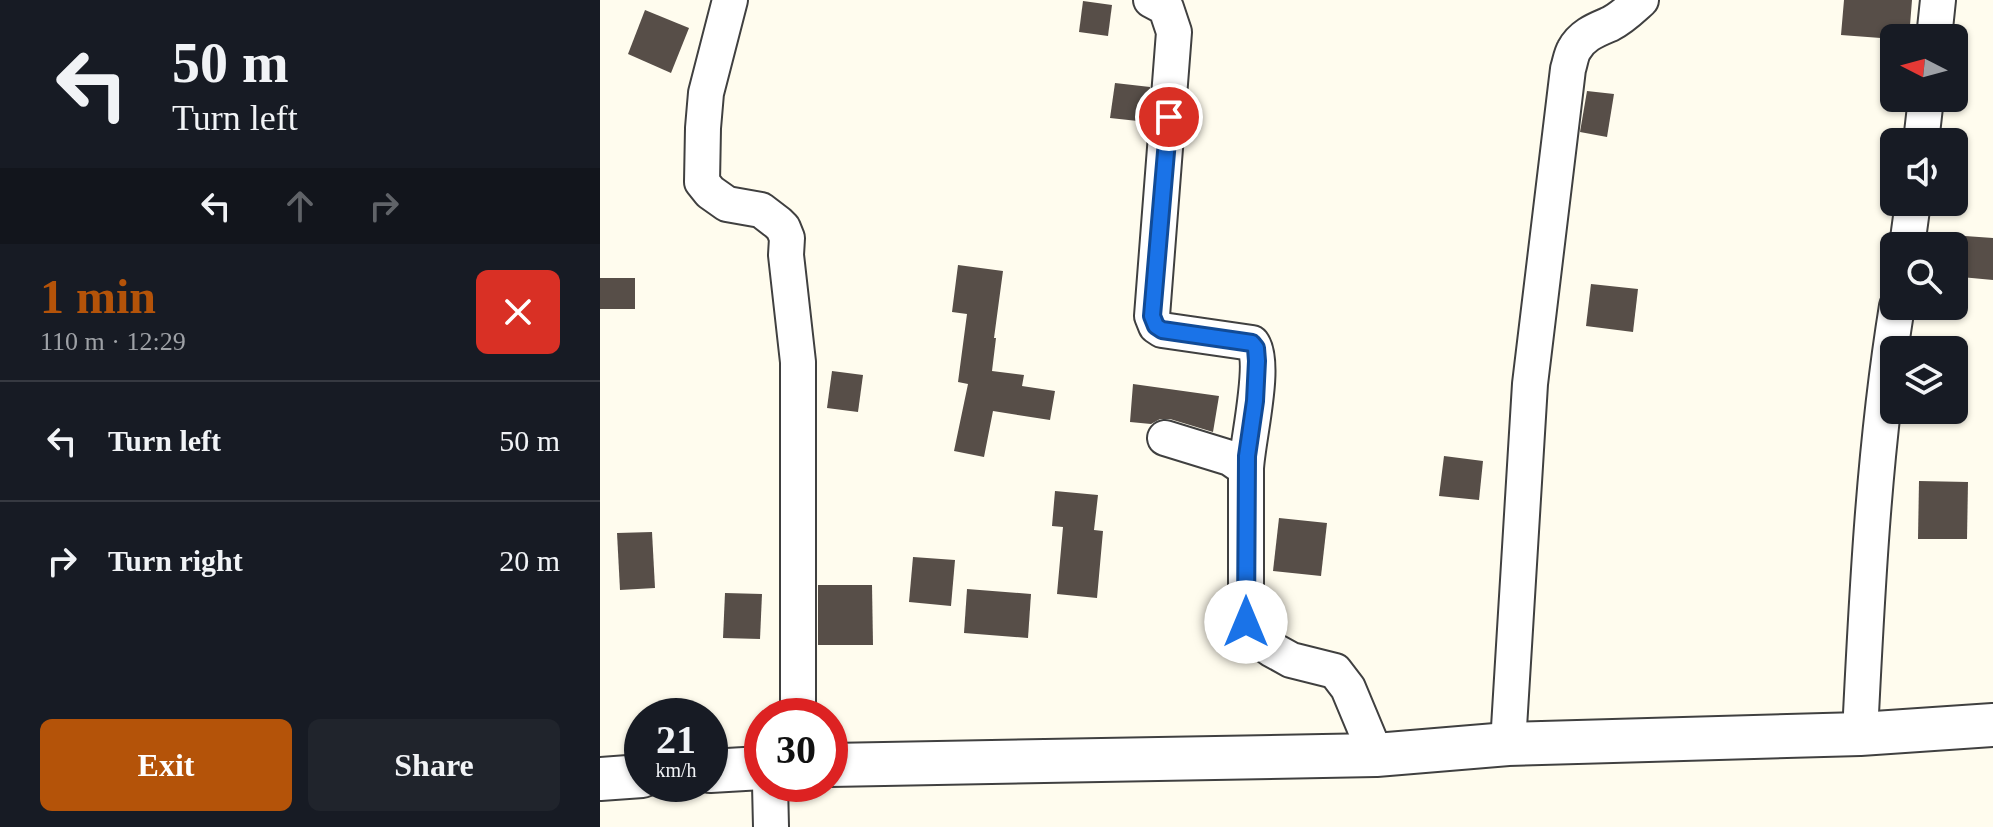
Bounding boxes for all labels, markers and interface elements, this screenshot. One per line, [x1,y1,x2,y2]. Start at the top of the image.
north arrow [1880,24,1968,112]
map controls [1880,24,1968,424]
icon: left [40,32,144,136]
text: 50 m [172,32,289,94]
pin [1135,83,1203,151]
icon: arrive [1147,95,1191,139]
text: Turn left [172,98,298,138]
button: sound [1880,128,1968,216]
icon: left [194,184,238,228]
icon: ahead [278,184,322,228]
icon: right [362,184,406,228]
button: search [1880,232,1968,320]
text: 1 min [40,270,156,323]
button: close [476,270,560,354]
text: 110 m · 12:29 [40,327,186,356]
button: layers [1880,336,1968,424]
icon: left [40,419,84,463]
text: Turn left [108,424,221,457]
text: 50 m [499,424,560,457]
icon: right [40,539,84,583]
text: Turn right [108,544,243,577]
text: 20 m [499,544,560,577]
position arrow [1204,580,1288,664]
speed limit sign: 30 [744,698,848,802]
text: 21 [656,717,696,762]
button: Exit [40,719,292,811]
button: Share [308,719,560,811]
text: km/h [655,759,697,781]

